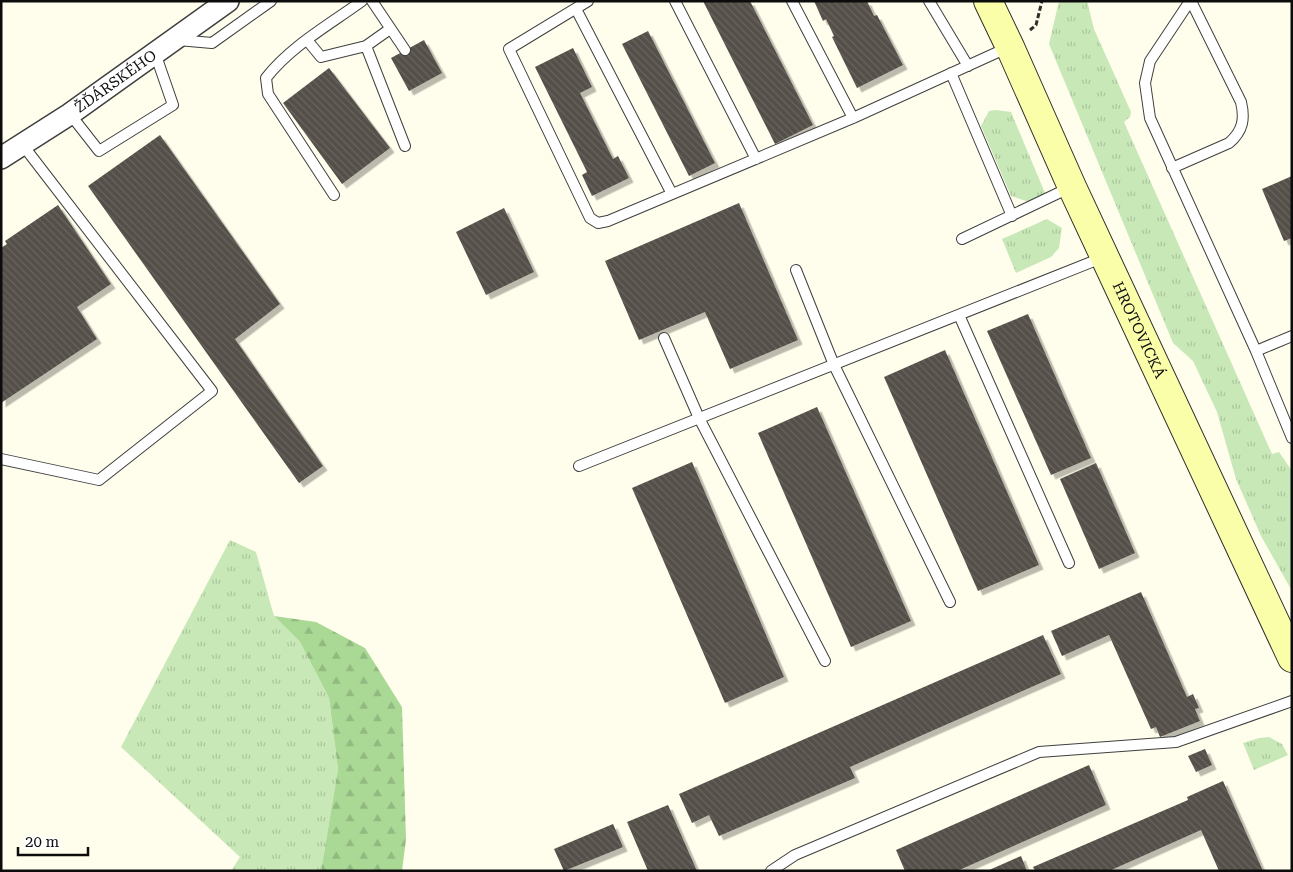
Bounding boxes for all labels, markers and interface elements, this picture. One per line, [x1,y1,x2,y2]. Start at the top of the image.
street label: ŽĎÁRSKÉHO [71,46,160,117]
street label: HROTOVICKÁ [1109,279,1169,382]
scale bar [18,824,88,856]
text: 20 m [25,833,60,851]

